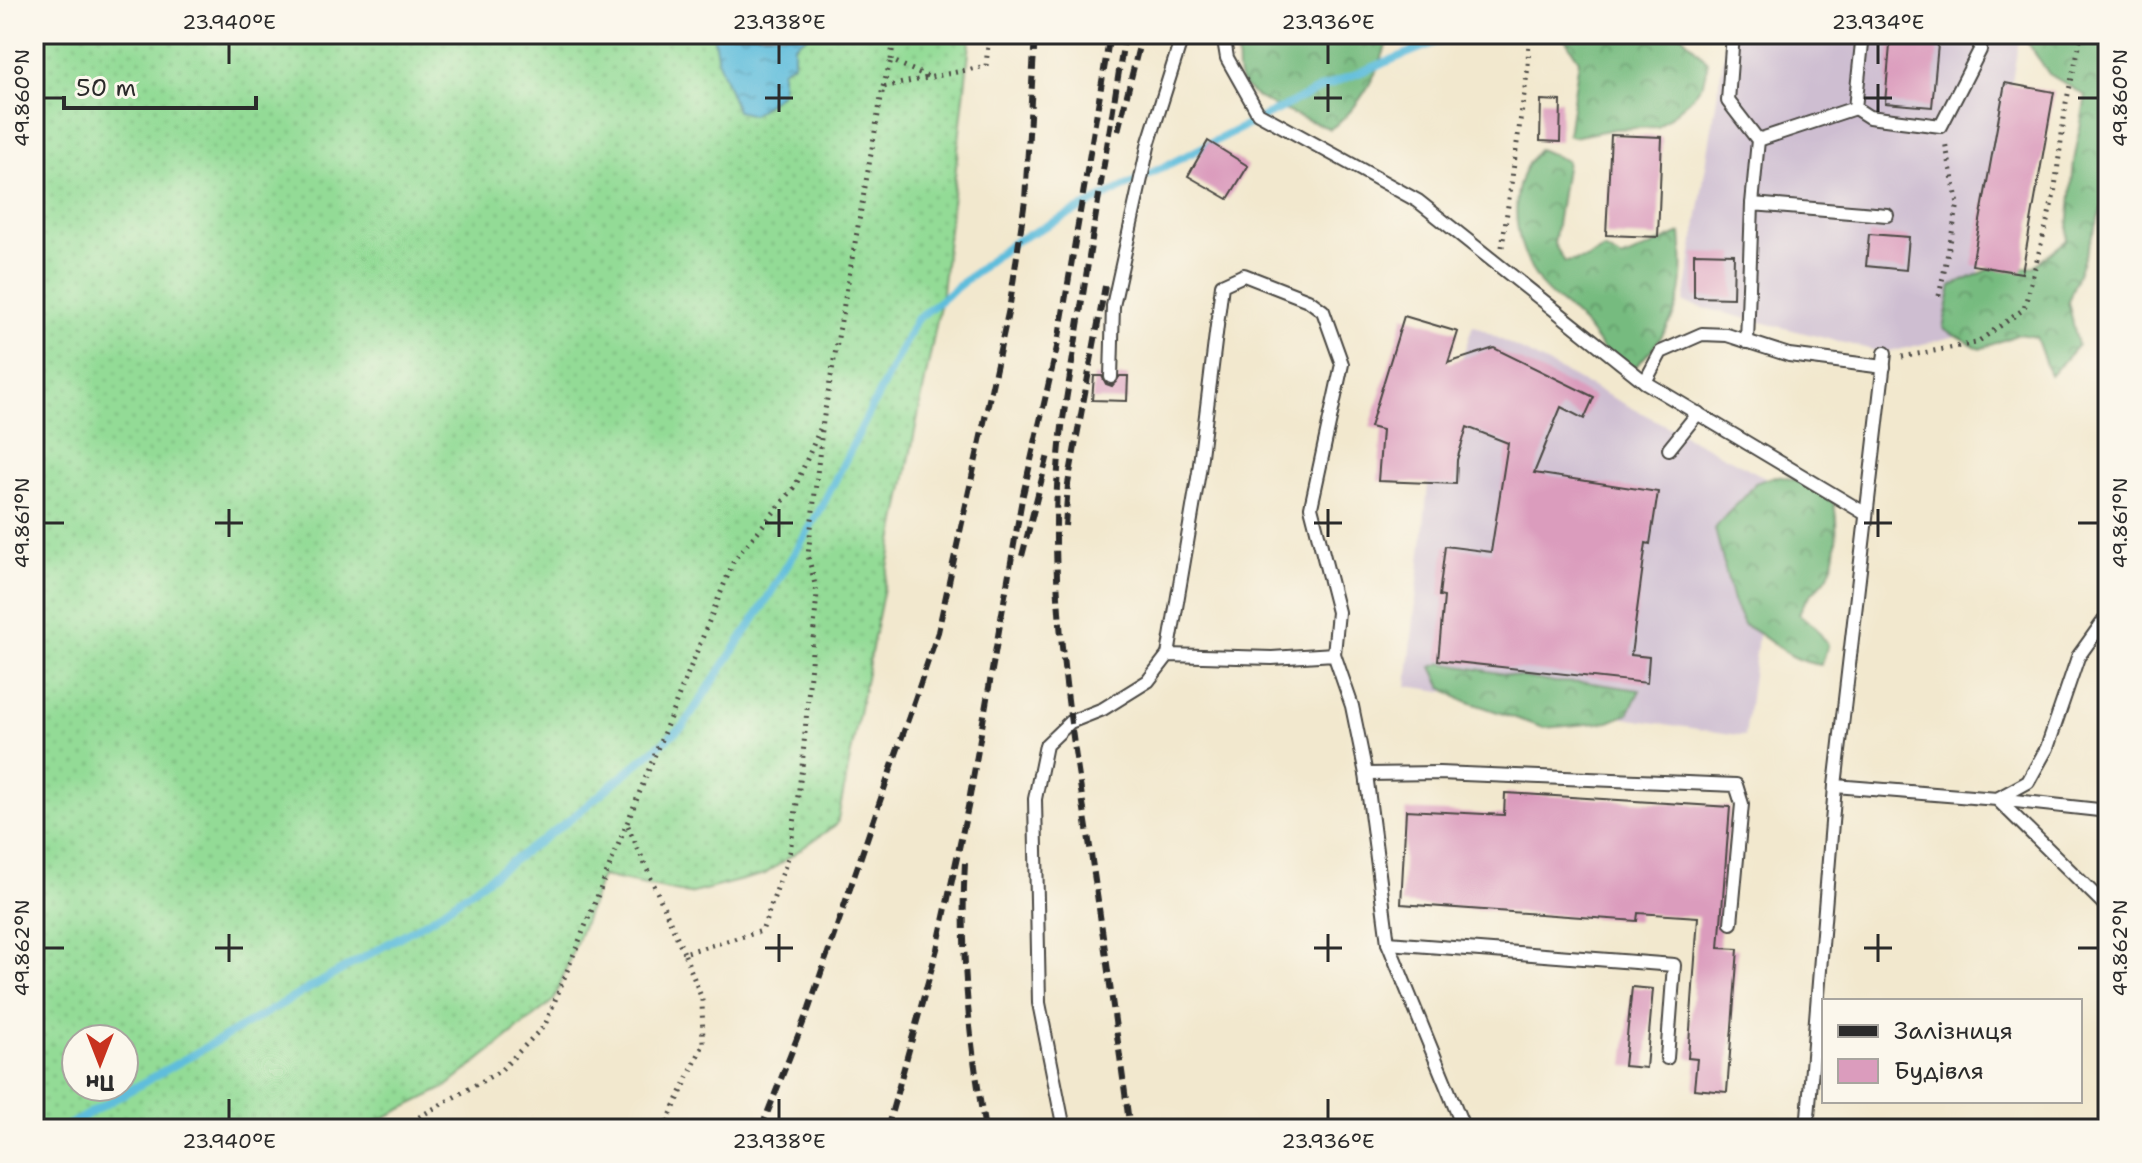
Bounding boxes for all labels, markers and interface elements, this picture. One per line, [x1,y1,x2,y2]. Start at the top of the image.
text: 23.940°E [182,9,276,35]
text: 23.938°E [733,9,825,35]
text: 23.936°E [1282,9,1374,35]
text: 23.934°E [1832,9,1924,35]
text: 49.860°N [9,49,35,147]
text: 49.860°N [2107,49,2133,147]
scale bar [64,60,256,110]
text: 50 m [76,72,136,104]
text: 49.861°N [9,477,35,569]
text: 49.861°N [2107,477,2133,569]
text: 49.862°N [9,899,35,997]
text: 49.862°N [2107,899,2133,997]
legend [1822,999,2082,1103]
text: Залізниця [1894,1015,2013,1047]
north arrow [60,1023,140,1103]
text: Будівля [1894,1055,1984,1087]
text: Пн [85,1068,115,1097]
text: 23.940°E [182,1128,276,1154]
text: 23.938°E [733,1128,825,1154]
text: 23.936°E [1282,1128,1374,1154]

